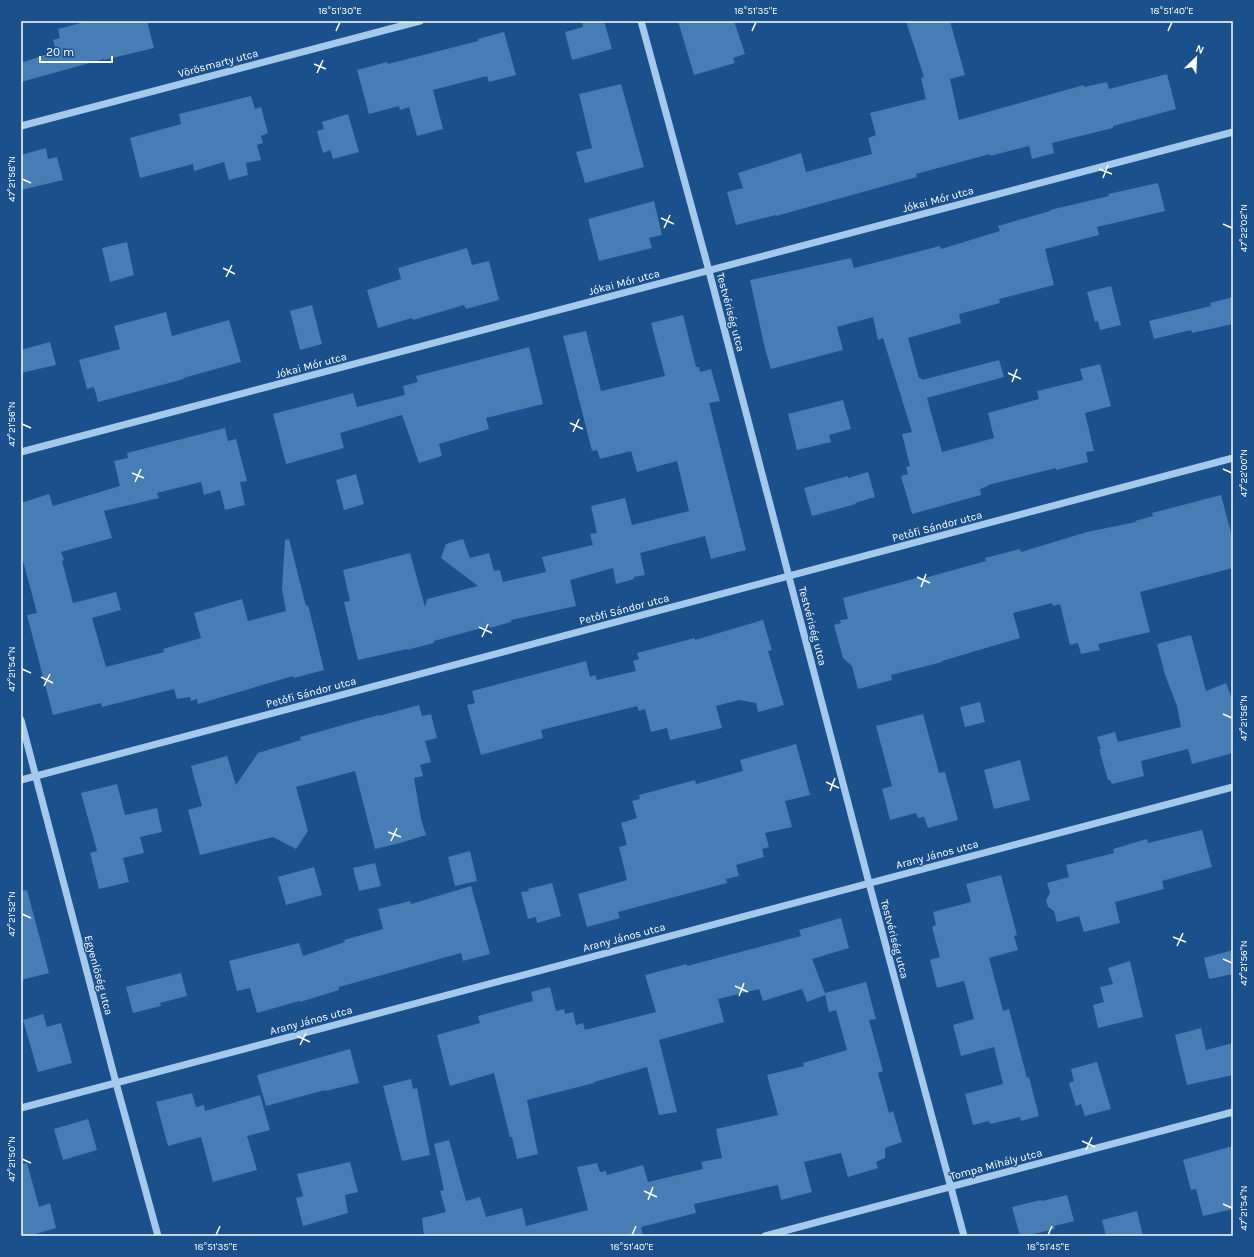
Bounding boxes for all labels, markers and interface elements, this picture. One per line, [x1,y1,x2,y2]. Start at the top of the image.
text: 18°51'30"E [318,5,362,17]
text: 18°51'35"E [734,5,778,17]
text: 18°51'40"E [1150,5,1194,17]
scale bar [40,38,112,64]
north arrow [1176,38,1216,78]
text: N [1194,42,1206,57]
text: 20 m [46,45,74,59]
street label: Vörösmarty utca [177,47,260,80]
text: 47°21'58"N [6,156,18,202]
street label: Jókai Mór utca [901,184,975,215]
text: 47°22'02"N [1238,204,1250,252]
street label: Jókai Mór utca [587,267,661,298]
street label: Testvériség utca [714,271,747,353]
street label: Jókai Mór utca [274,350,348,381]
text: 47°21'56"N [6,401,18,447]
text: 47°22'00"N [1238,449,1250,497]
street label: Petőfi Sándor utca [891,508,984,545]
street label: Testvériség utca [796,585,829,667]
street label: Petőfi Sándor utca [578,591,671,628]
text: 47°21'54"N [6,646,18,692]
street label: Petőfi Sándor utca [265,674,358,711]
text: 47°21'58"N [1238,695,1250,741]
street label: Arany János utca [894,837,980,872]
text: 47°21'52"N [6,891,18,937]
street label: Testvériség utca [878,898,911,980]
street label: Arany János utca [581,920,667,955]
street label: Egyenlőség utca [82,934,115,1016]
text: 47°21'56"N [1238,940,1250,986]
street label: Arany János utca [268,1003,354,1038]
text: 47°21'50"N [6,1136,18,1182]
street label: Tompa Mihály utca [949,1146,1044,1183]
text: 47°21'54"N [1238,1185,1250,1231]
text: 18°51'35"E [194,1241,238,1253]
text: 18°51'40"E [610,1241,654,1253]
text: 18°51'45"E [1026,1241,1070,1253]

